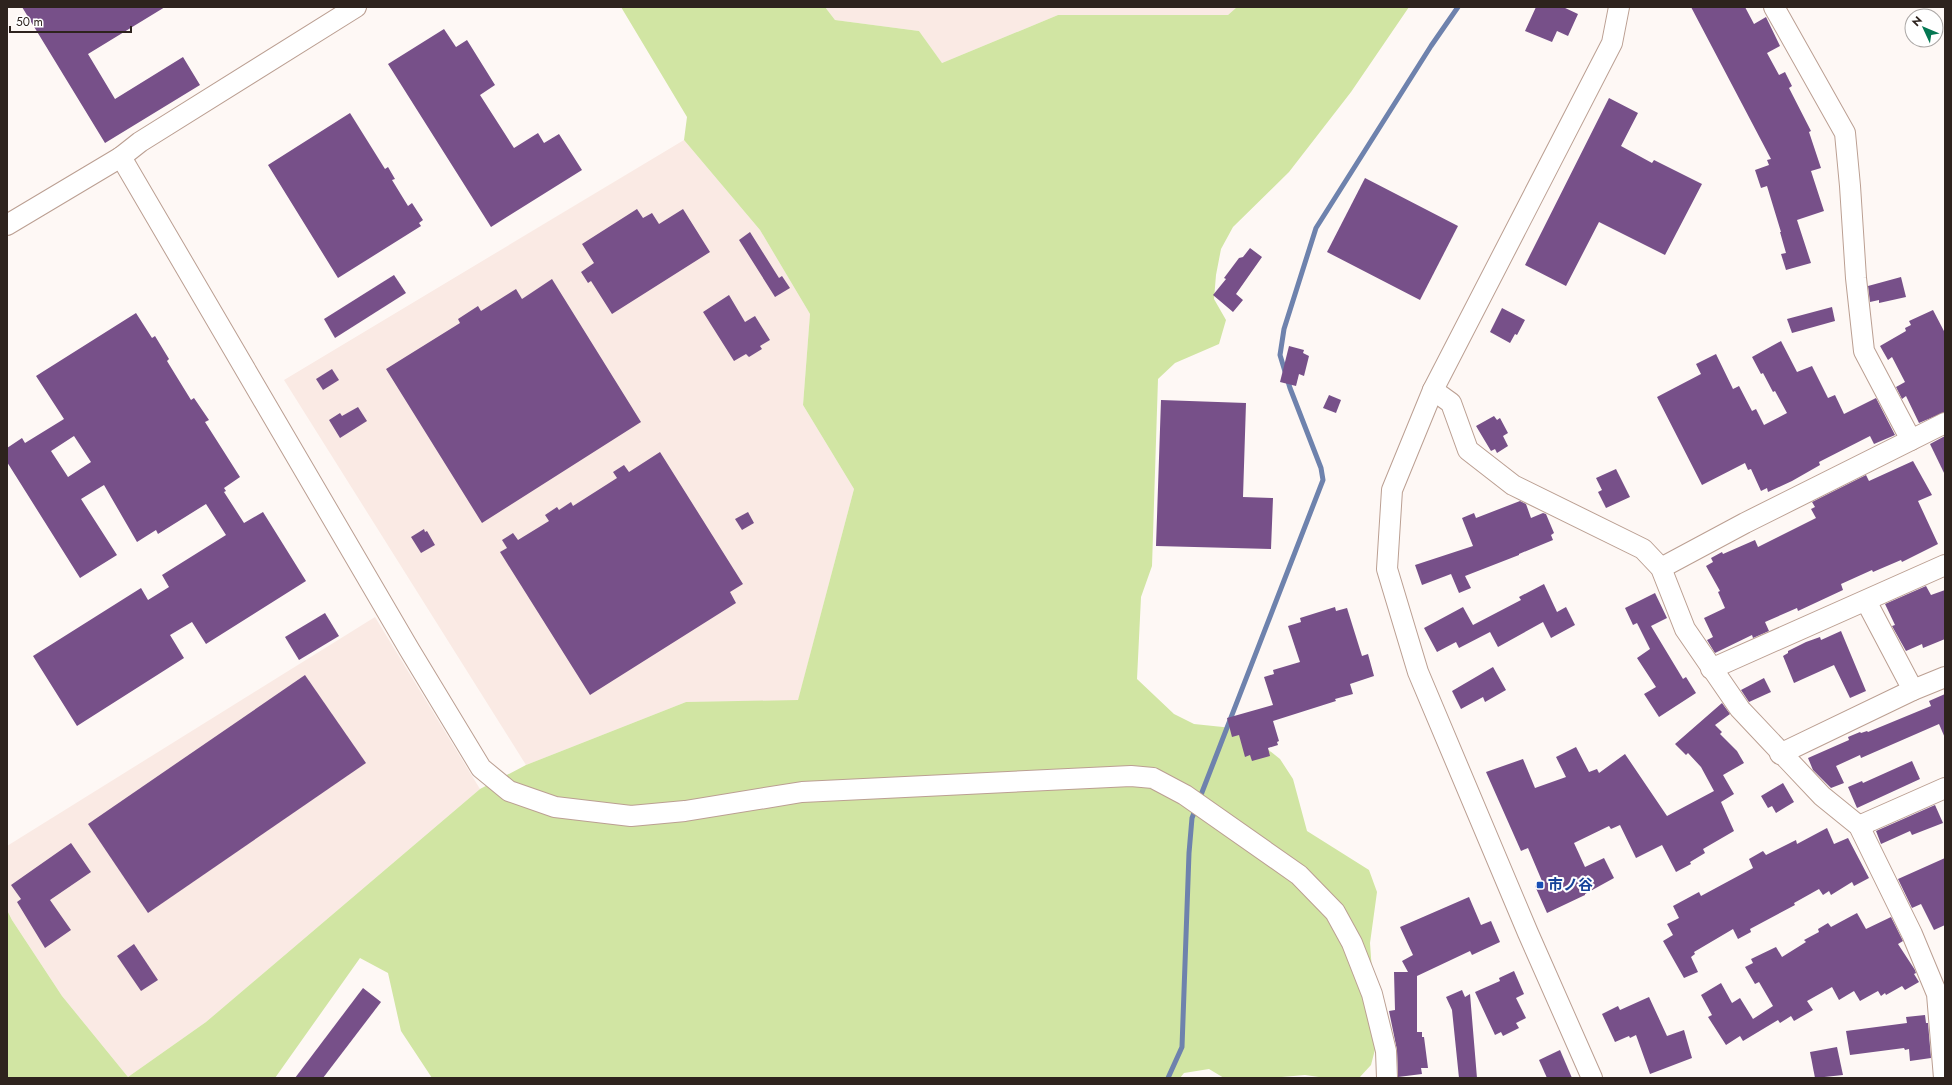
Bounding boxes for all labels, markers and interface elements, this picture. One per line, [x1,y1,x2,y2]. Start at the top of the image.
scale bar [10,8,131,34]
north arrow [1904,8,1944,48]
text: N [1908,12,1926,30]
text: 50 m [16,13,43,31]
place label: 市ノ谷 [1548,874,1593,896]
marker: 市ノ谷 [1535,880,1545,890]

